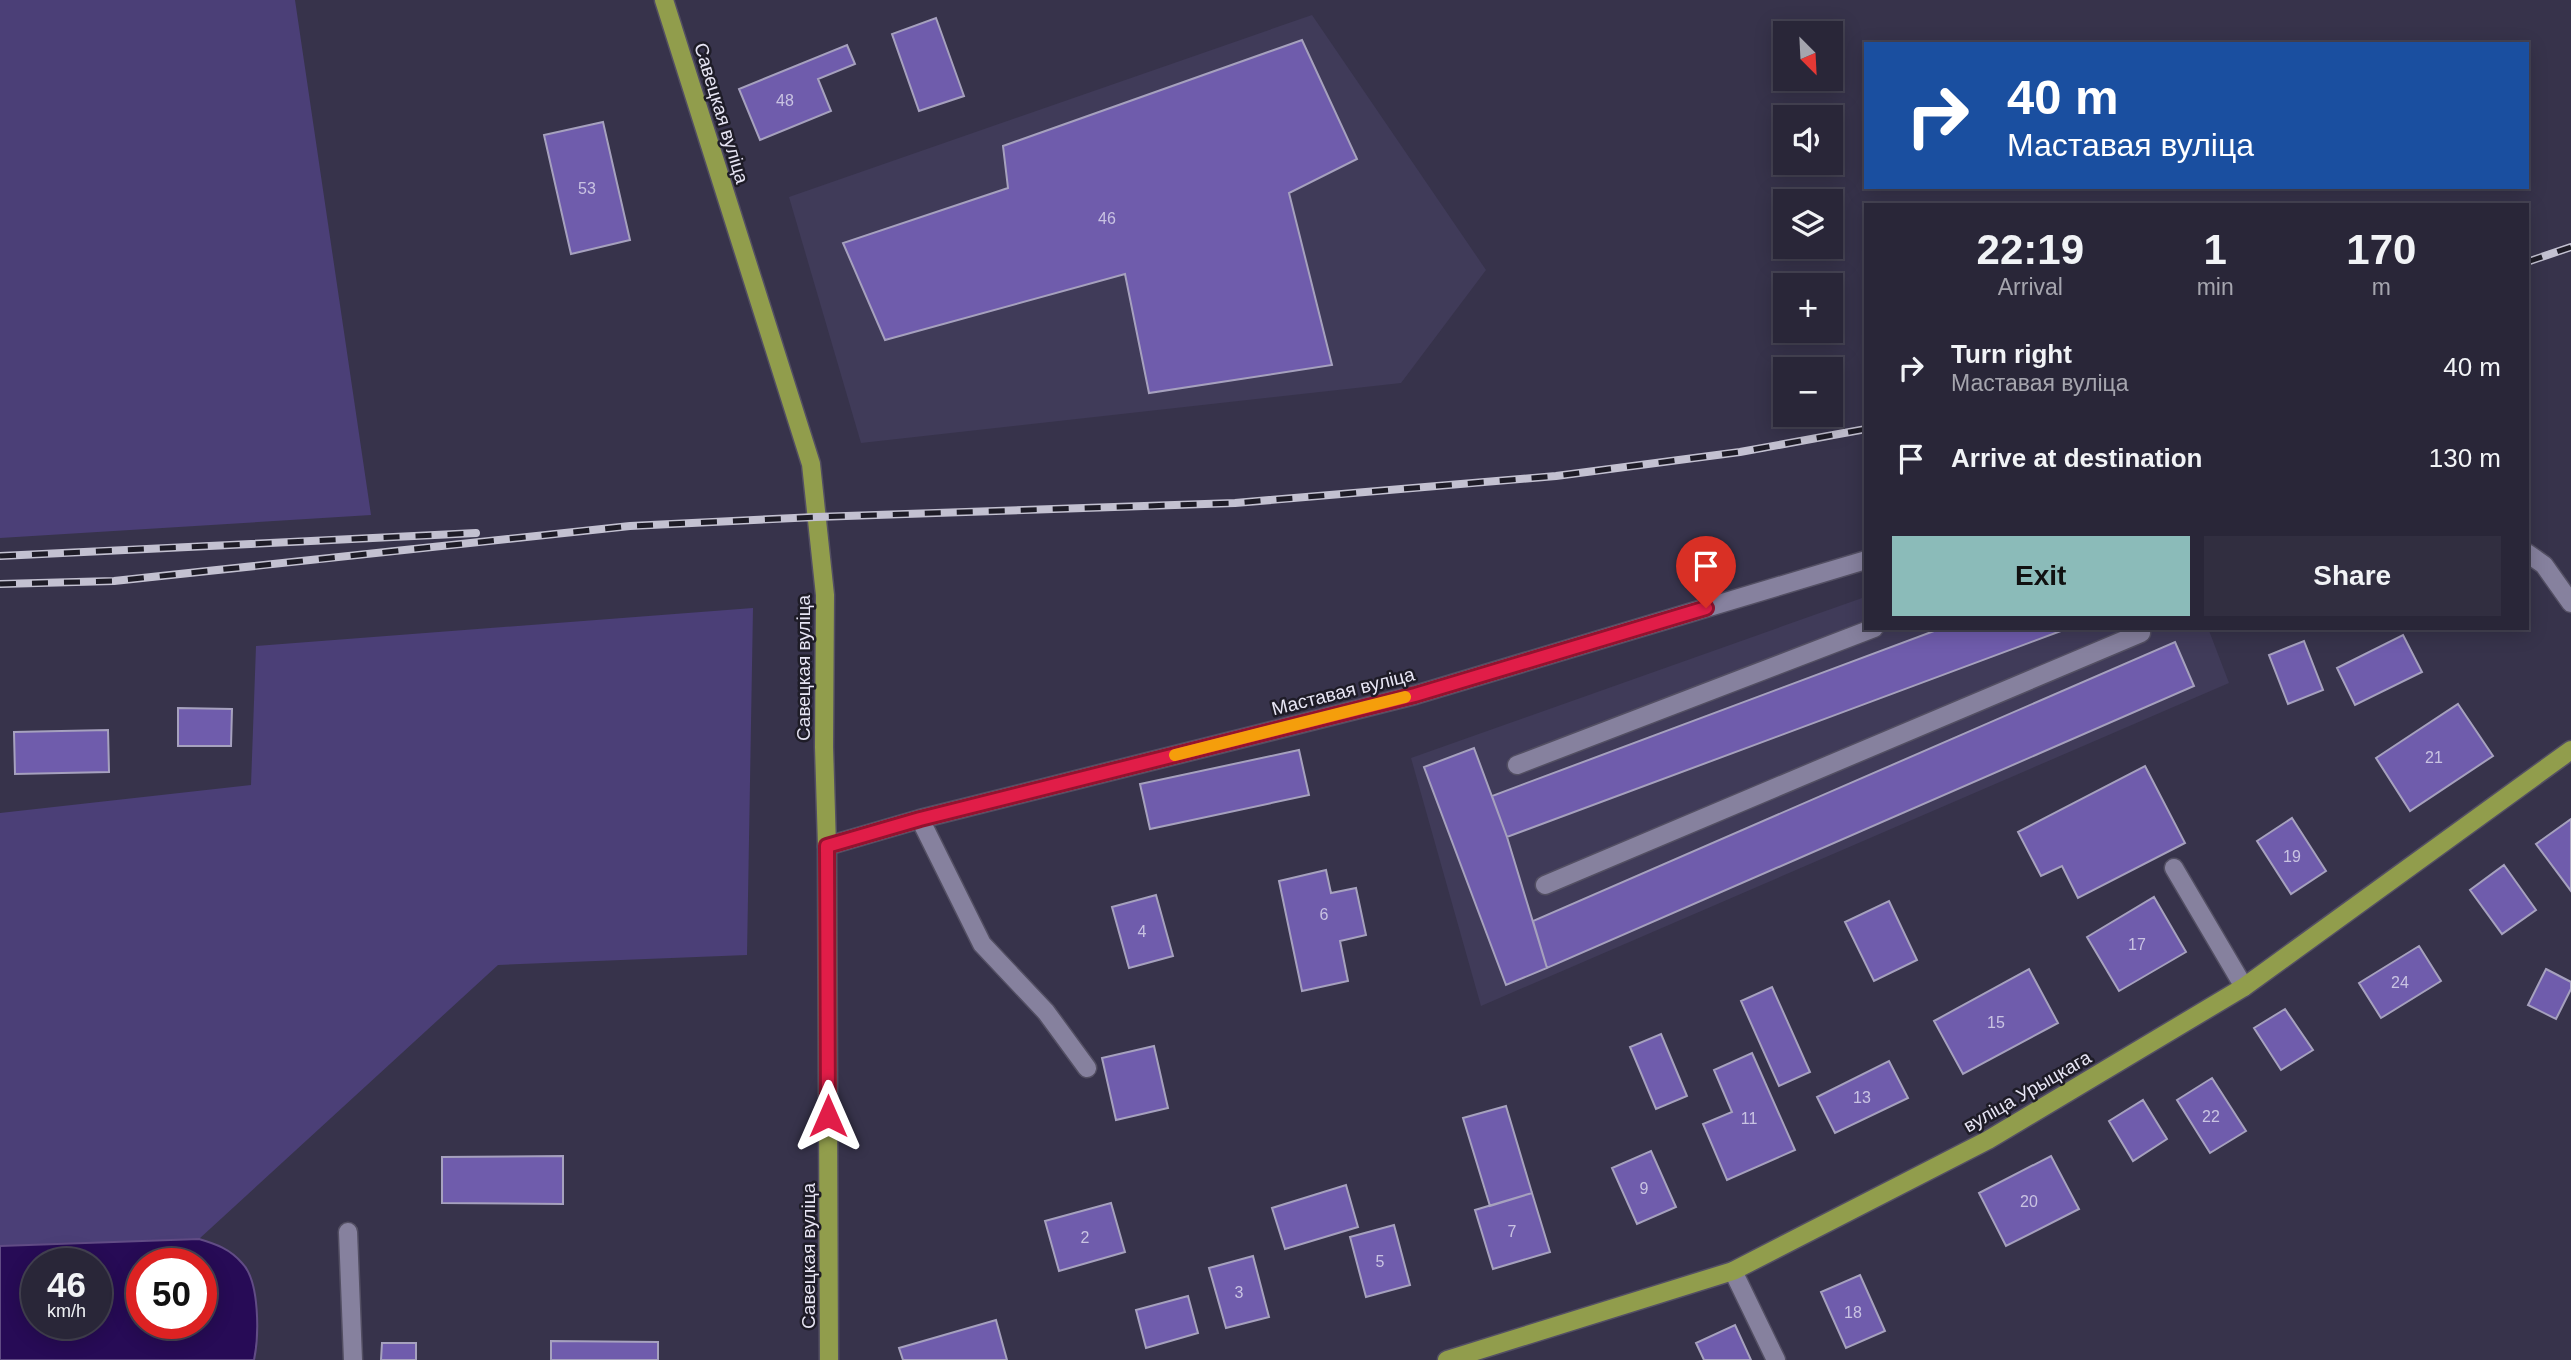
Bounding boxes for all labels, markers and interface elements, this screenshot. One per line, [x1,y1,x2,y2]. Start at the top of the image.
north arrow [1773,21,1843,91]
map controls [1773,21,1843,427]
street label: Савецкая вуліца [690,40,753,187]
icon: right [1892,70,1983,161]
text: 40 m [2007,70,2119,124]
house number: 48 [776,92,794,109]
button: sound [1773,105,1843,175]
text: Маставая вуліца [2007,127,2254,163]
house number: 53 [578,180,596,197]
button: layers [1773,189,1843,259]
house number: 46 [1098,210,1116,227]
text: 22:19 [1977,226,2084,273]
text: 1 [2203,226,2227,273]
text: 170 [2346,226,2416,273]
button: + [1773,273,1843,343]
text: Arrival [1998,274,2063,300]
text: min [2197,274,2234,300]
text: m [2372,274,2391,300]
text: Turn right [1951,339,2072,369]
icon: right [1892,349,1930,387]
text: 40 m [2443,352,2501,382]
button: − [1773,357,1843,427]
text: Маставая вуліца [1951,370,2129,396]
icon: arrive [1892,440,1930,478]
text: Arrive at destination [1951,443,2202,473]
text: 130 m [2429,443,2501,473]
pin [1676,536,1736,608]
button: Exit [1892,536,2190,616]
button: Share [2204,536,2501,616]
icon: arrive [1687,547,1725,585]
street label: Савецкая вуліца [793,594,814,741]
street label: Маставая вуліца [1269,663,1417,719]
house number: 21 [2425,749,2443,766]
house number: 19 [2283,848,2301,865]
house number: 6 [1320,906,1329,923]
house number: 4 [1138,923,1147,940]
house number: 17 [2128,936,2146,953]
house number: 24 [2391,974,2409,991]
house number: 15 [1987,1014,2005,1031]
street label: вуліца Урыцкага [1960,1046,2095,1136]
position arrow [791,1079,865,1153]
house number: 13 [1853,1089,1871,1106]
house number: 22 [2202,1108,2220,1125]
house number: 11 [1741,1110,1757,1127]
house number: 9 [1640,1180,1649,1197]
street label: Савецкая вуліца [798,1182,819,1329]
house number: 20 [2020,1193,2038,1210]
house number: 7 [1508,1223,1517,1240]
house number: 2 [1081,1229,1090,1246]
speed limit sign: 50 [126,1248,217,1339]
house number: 5 [1376,1253,1385,1270]
text: 46 [47,1265,86,1304]
house number: 3 [1235,1284,1244,1301]
text: km/h [47,1301,86,1321]
house number: 18 [1844,1304,1862,1321]

